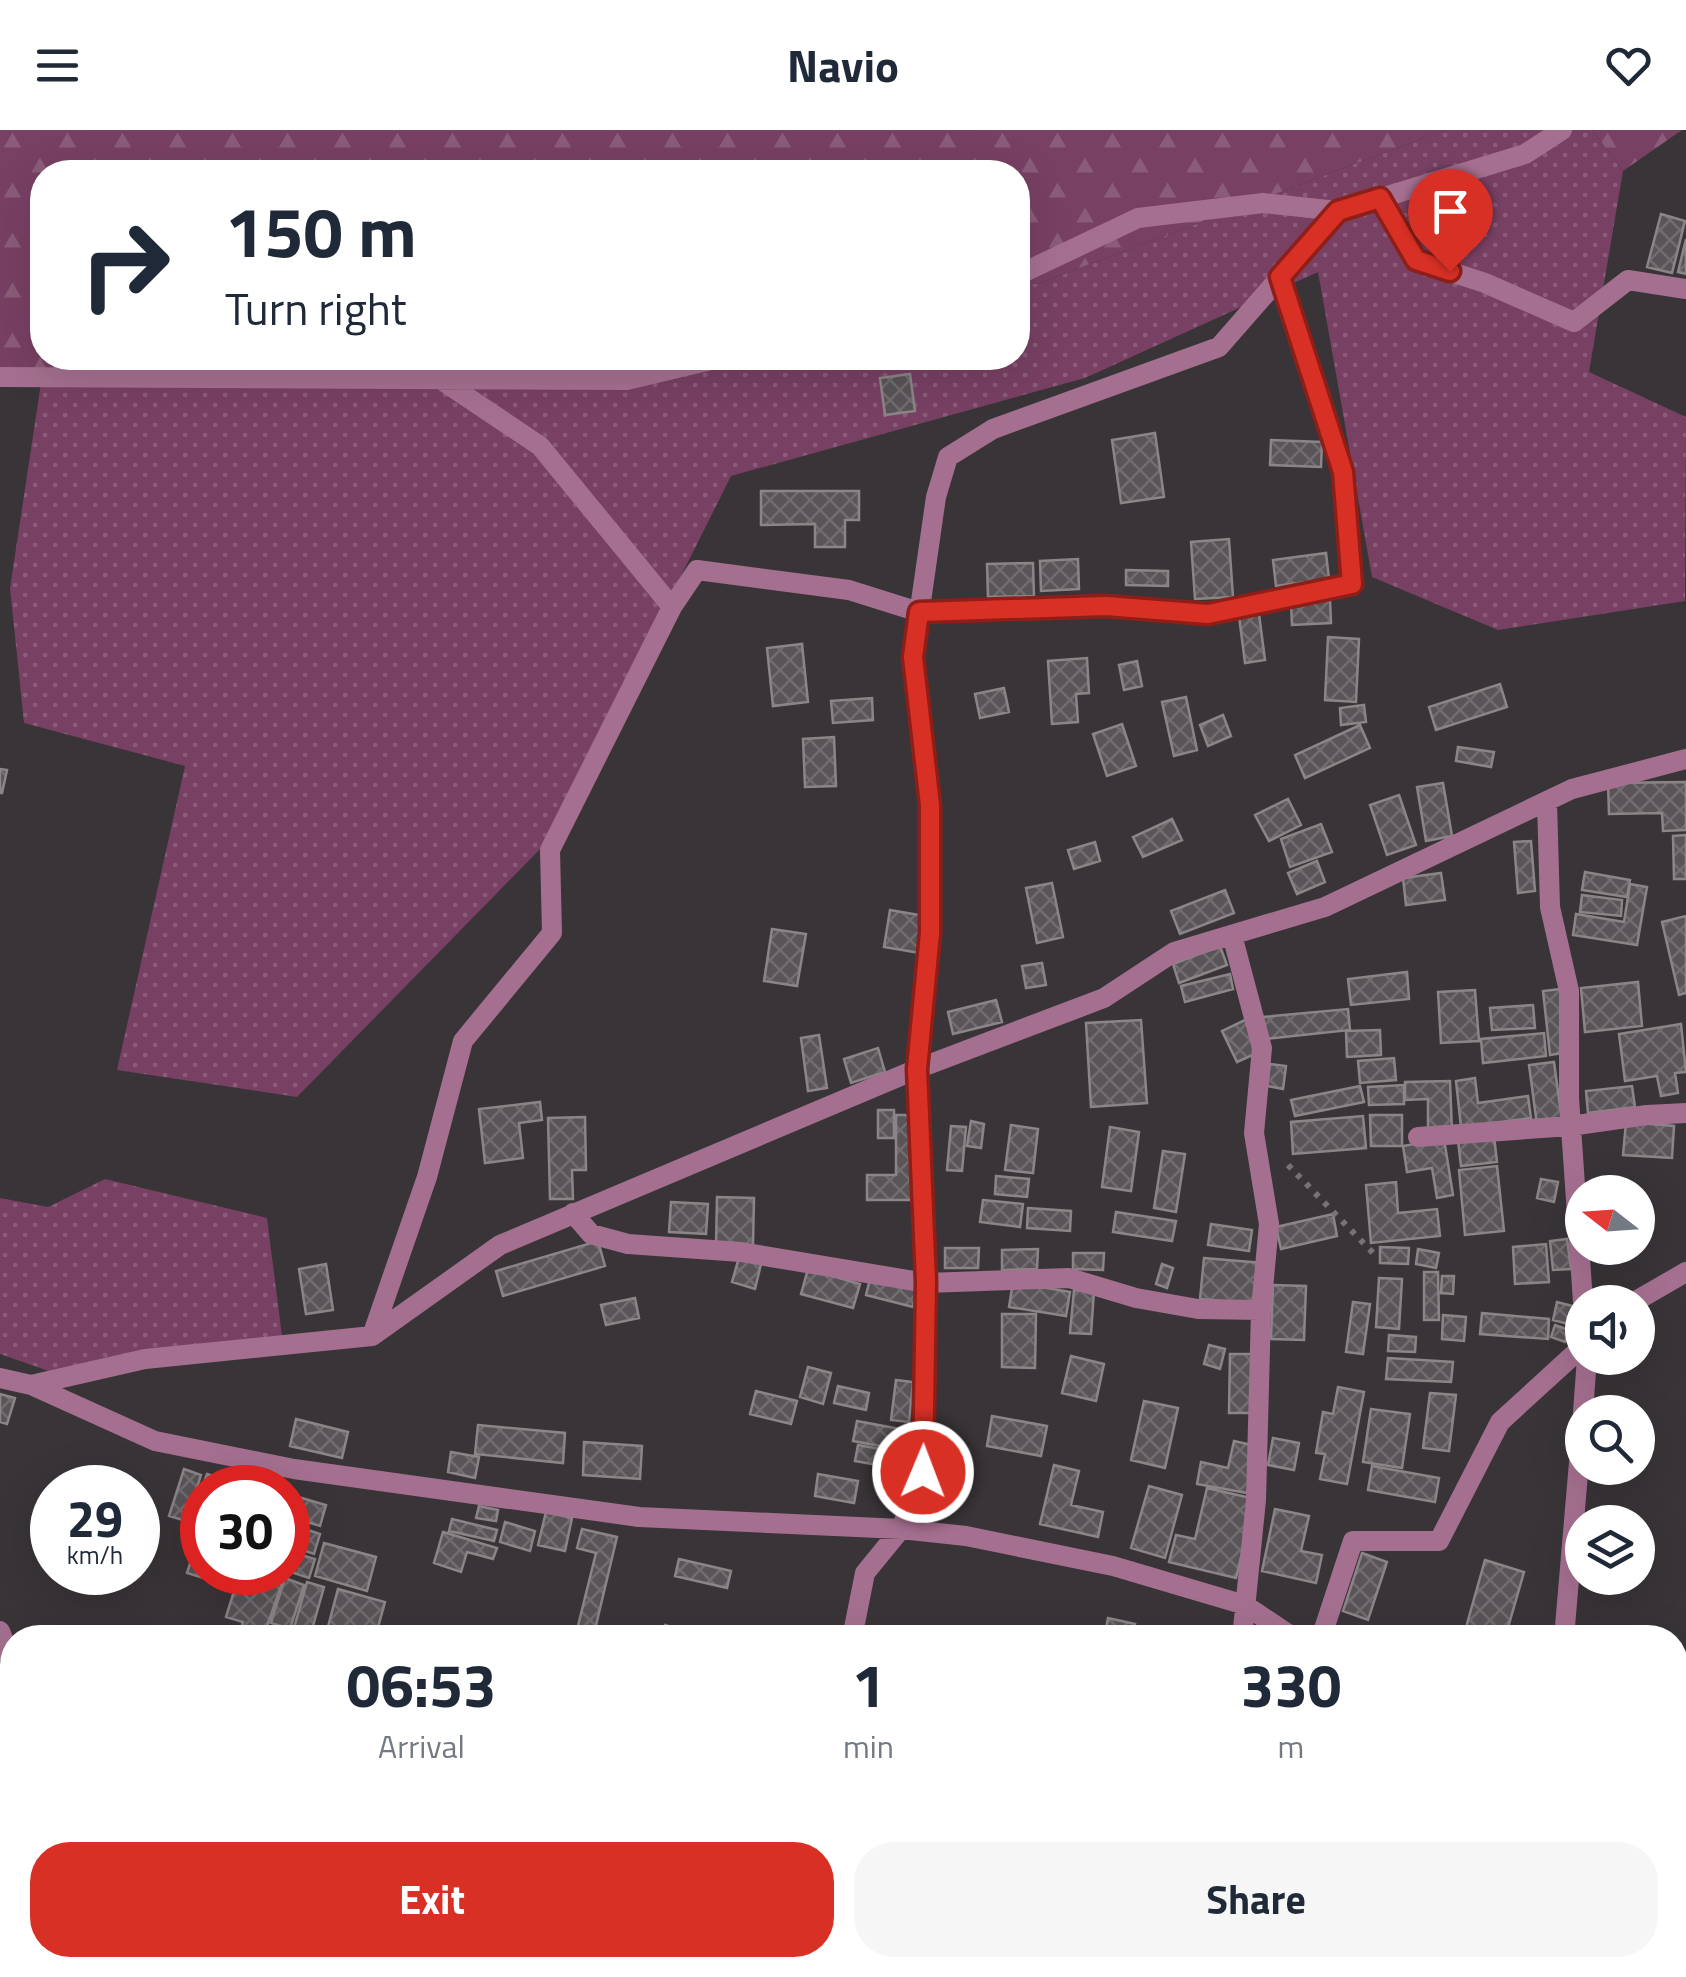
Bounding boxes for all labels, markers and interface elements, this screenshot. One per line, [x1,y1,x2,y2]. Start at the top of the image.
text: Navio [787,31,899,99]
icon: menu [30,38,85,93]
icon: heart [1601,38,1656,93]
pin [1408,169,1493,272]
text: 150 m [225,178,417,284]
icon: arrive [1423,184,1478,239]
icon: right [60,200,190,330]
text: Turn right [225,274,407,342]
north arrow [1565,1175,1655,1265]
map controls [1565,1175,1655,1595]
button: sound [1565,1285,1655,1375]
button: search [1565,1395,1655,1485]
position arrow [871,1420,975,1524]
speed limit sign: 30 [180,1465,310,1595]
text: 29 [67,1480,123,1556]
button: layers [1565,1505,1655,1595]
text: km/h [67,1536,123,1574]
text: 06:53 [347,1639,496,1730]
text: 1 [852,1639,885,1730]
text: 330 [1241,1639,1341,1730]
text: Arrival [378,1722,465,1770]
text: min [843,1722,894,1770]
text: m [1278,1722,1304,1770]
button: Exit [30,1842,834,1957]
button: Share [854,1842,1658,1957]

